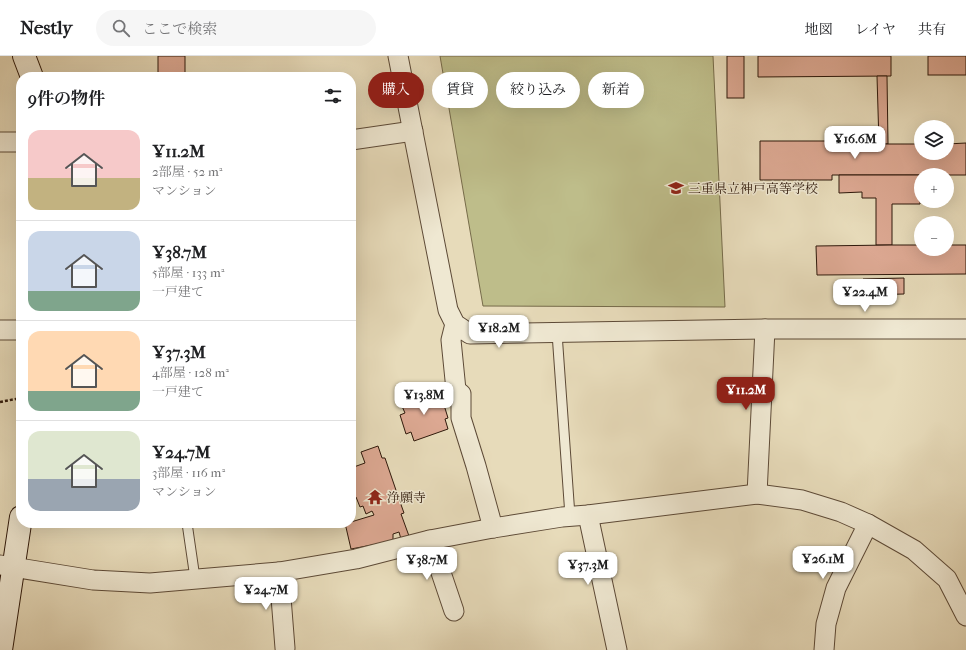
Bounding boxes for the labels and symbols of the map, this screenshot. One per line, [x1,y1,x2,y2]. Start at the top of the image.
pin: ¥16.6M [822,126,888,160]
school or university icon: 三重県立神戸高等学校 [667,179,685,197]
place label: 三重県立神戸高等学校 [688,181,818,196]
pin: ¥22.4M [832,279,898,313]
pin: ¥18.2M [466,315,532,349]
pin: ¥11.2M [713,377,779,411]
pin: ¥13.8M [391,382,457,416]
temple icon: 浄願寺 [366,488,384,506]
place label: 浄願寺 [387,490,426,505]
pin: ¥26.1M [790,546,856,580]
pin: ¥38.7M [394,547,460,581]
pin: ¥37.3M [555,552,621,586]
pin: ¥24.7M [233,577,299,611]

